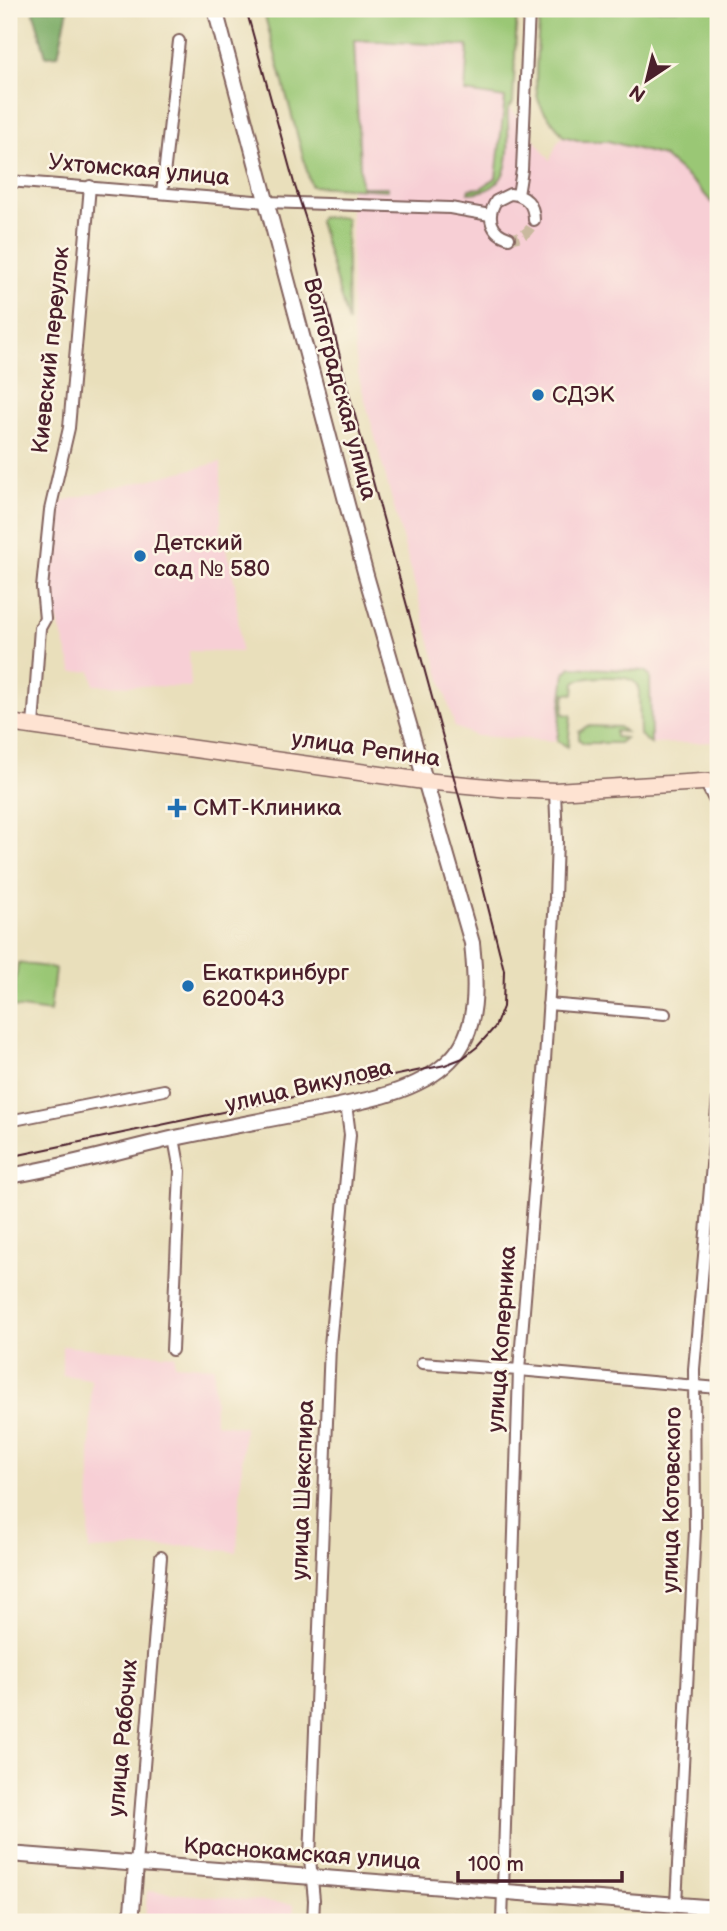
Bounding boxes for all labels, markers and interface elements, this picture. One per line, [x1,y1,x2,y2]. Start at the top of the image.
north arrow [612,46,682,116]
text: N [626,79,651,106]
street label: Ухтомская улица [47,148,231,192]
street label: Киевский переулок [26,244,76,455]
street label: Волгоградская улица [297,275,383,503]
place label: СДЭК [552,381,614,409]
marker: СДЭК [530,387,546,403]
place label: Детский сад № 580 [154,529,270,583]
marker: Детский сад № 580 [132,548,148,564]
street label: улица Репина [290,725,443,773]
place label: СМТ-Клиника [193,794,342,822]
marker: СМТ-Клиника [167,798,187,818]
place label: Екаткринбург 620043 [202,959,349,1013]
marker: Екаткринбург 620043 [180,978,196,994]
street label: улица Викулова [223,1053,396,1119]
street label: улица Коперника [482,1244,523,1433]
street label: улица Шекспира [286,1399,320,1581]
street label: улица Котовского [656,1407,688,1593]
street label: улица Рабочих [102,1658,144,1818]
street label: Краснокамская улица [182,1832,422,1876]
scale bar [458,1840,622,1884]
text: 100 m [468,1852,524,1877]

